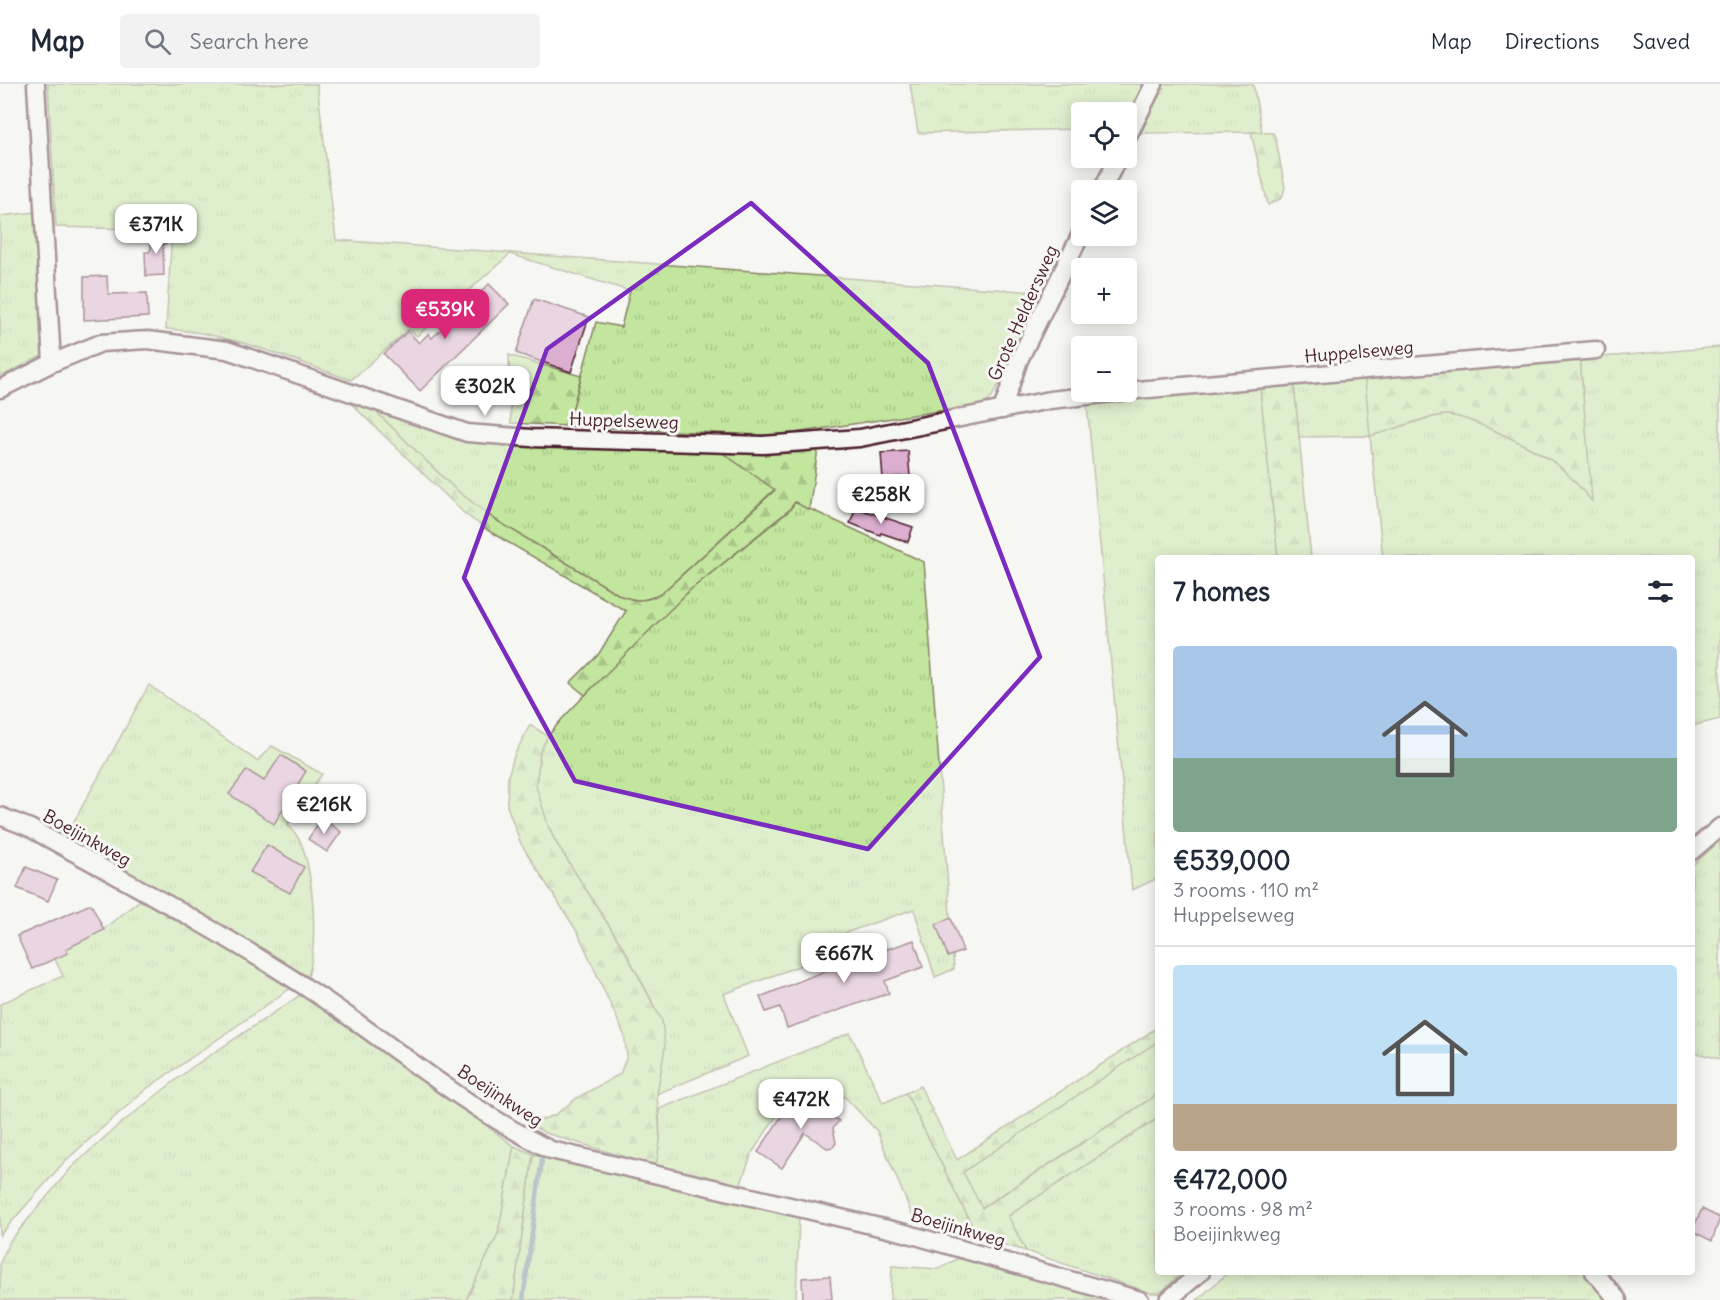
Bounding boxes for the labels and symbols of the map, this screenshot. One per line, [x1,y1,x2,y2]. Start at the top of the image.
pin: €371K [114,204,198,255]
street label: Grote Heldersweg [982,241,1063,384]
pin: €539K [403,289,487,340]
street label: Huppelseweg [1303,335,1414,368]
pin: €302K [443,366,527,417]
street label: Huppelseweg [569,407,679,434]
pin: €258K [839,474,923,525]
pin: €216K [282,784,366,835]
street label: Boeijinkweg [39,804,135,871]
pin: €667K [802,933,886,984]
street label: Boeijinkweg [453,1059,547,1132]
pin: €472K [759,1079,843,1130]
street label: Boeijinkweg [908,1203,1008,1252]

